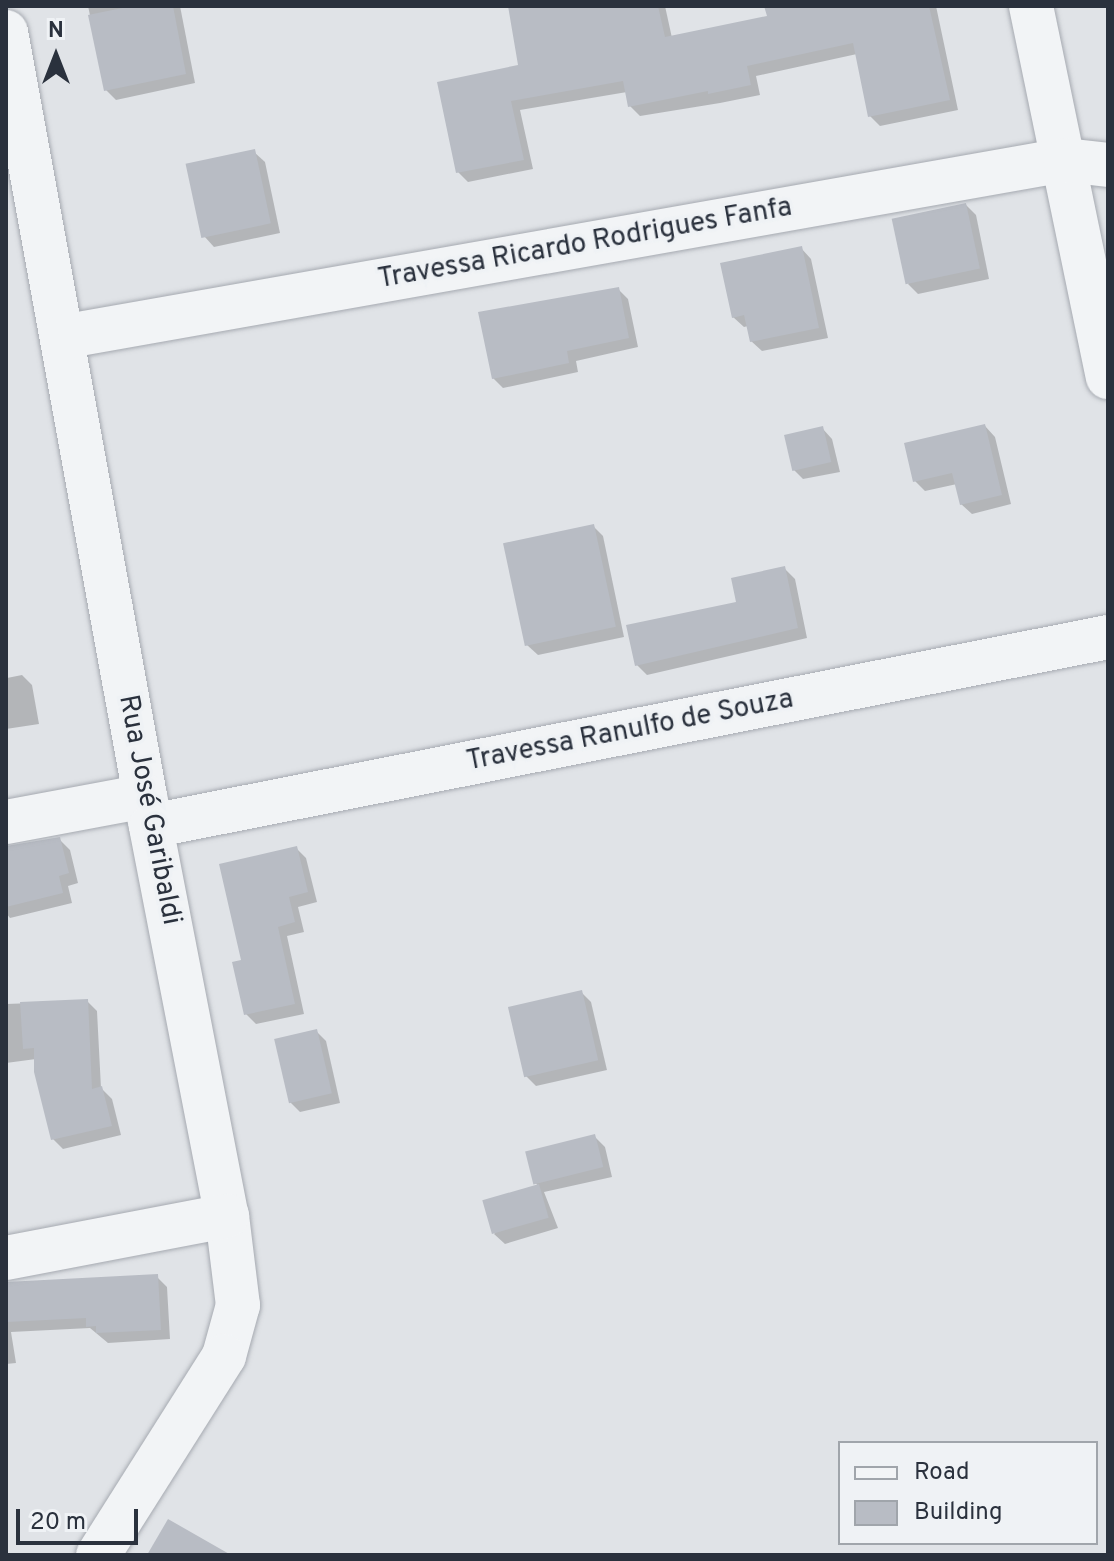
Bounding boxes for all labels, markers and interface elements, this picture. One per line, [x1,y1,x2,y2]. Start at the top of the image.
north arrow [16,16,96,96]
text: N [48,18,64,45]
street label: Travessa Ricardo Rodrigues Fanfa [375,191,795,297]
street label: Travessa Ranulfo de Souza [464,683,796,779]
street label: Rua José Garibaldi [110,692,188,928]
legend [838,1441,1098,1545]
text: Road [914,1458,970,1488]
scale bar [20,1493,142,1543]
text: Building [914,1498,1003,1528]
text: 20 m [30,1508,86,1538]

